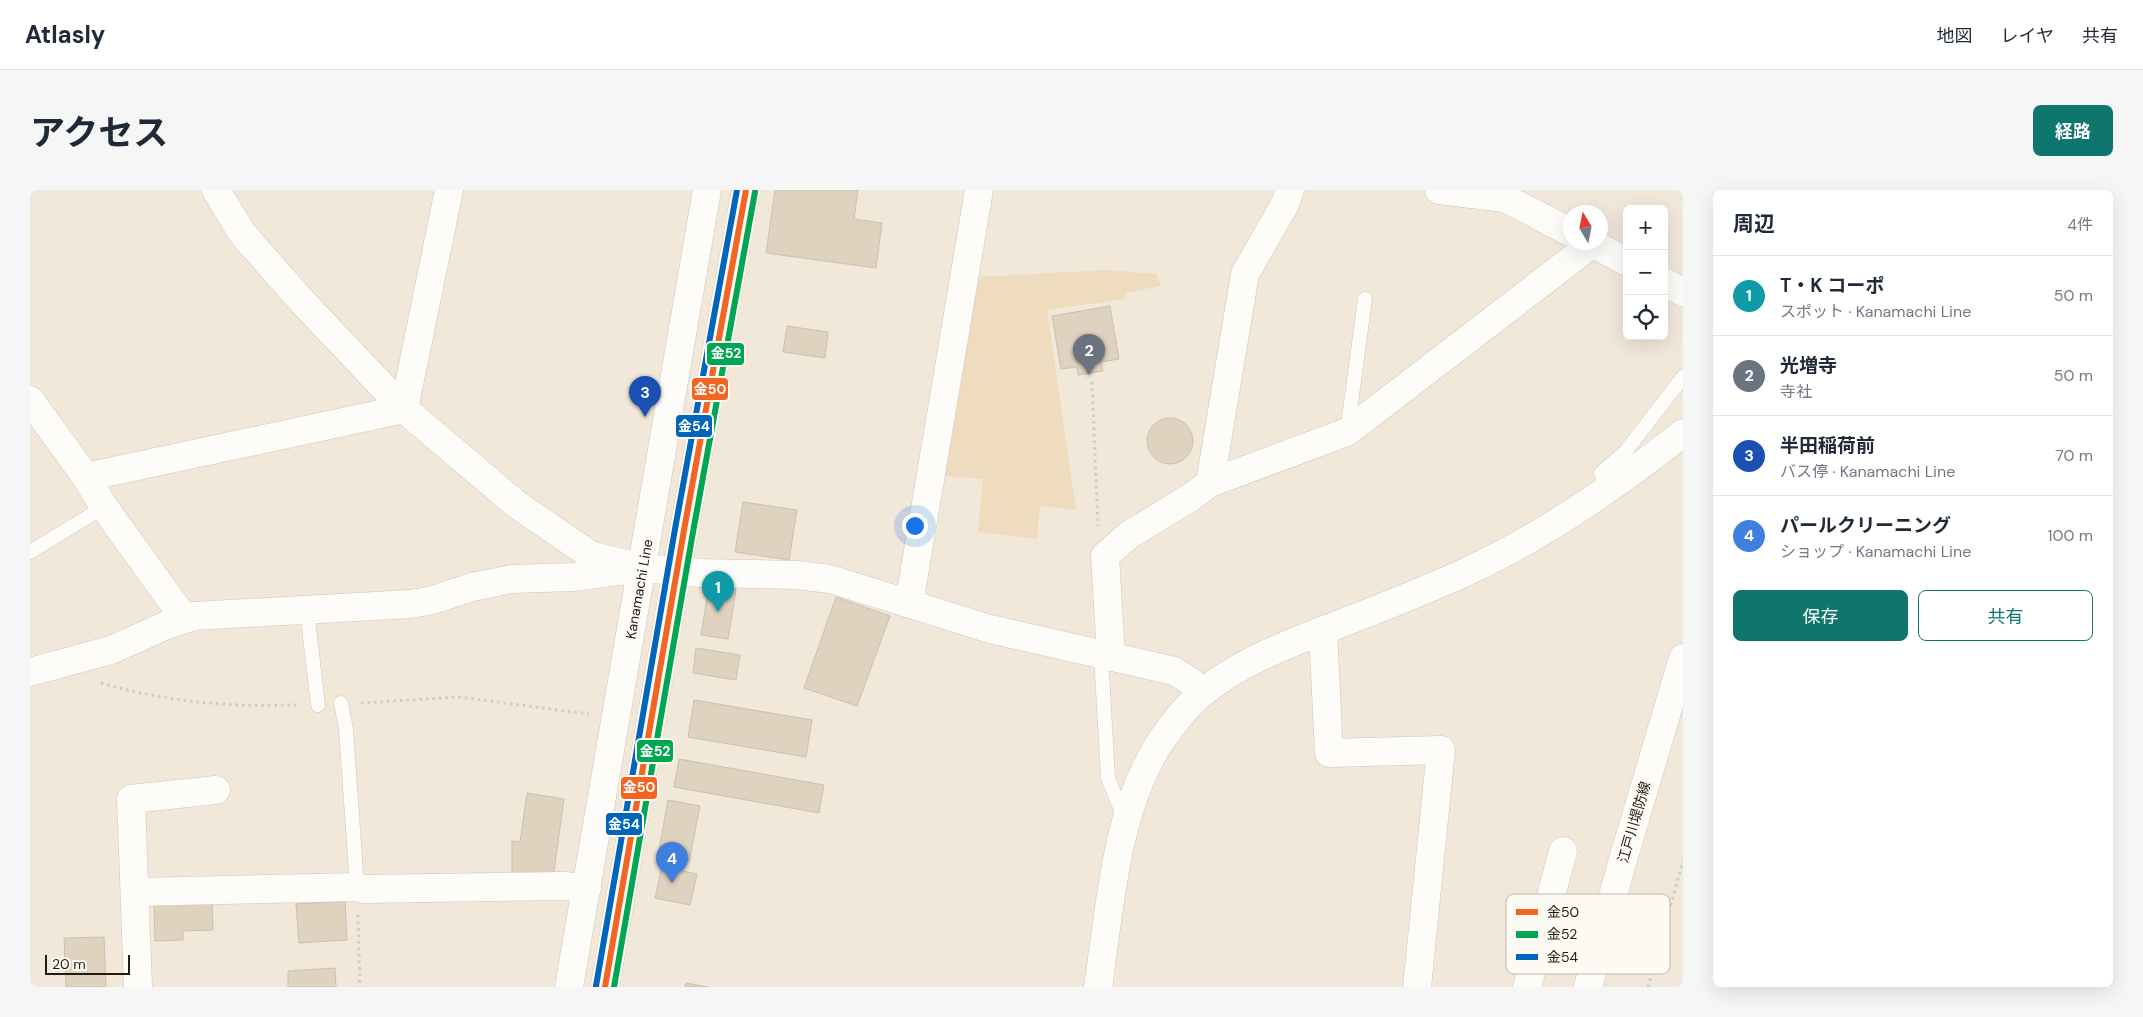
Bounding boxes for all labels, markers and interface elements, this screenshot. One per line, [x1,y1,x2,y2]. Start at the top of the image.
text: Atlasly [25,19,105,50]
text: 地図 [1937,24,1973,48]
text: レイヤ [2001,24,2054,48]
text: 共有 [2082,24,2118,48]
button: 経路 [2033,105,2113,156]
text: アクセス [30,110,168,156]
north arrow [1563,205,1608,250]
map controls [1623,205,1668,340]
button: + [1623,205,1668,250]
text: 周辺 [1733,210,1775,238]
text: 4件 [2067,214,2093,235]
button: − [1623,250,1668,295]
text: T・K コーポ [1780,273,1884,298]
text: 1 [1746,285,1752,306]
text: 50 m [2054,285,2093,306]
button: locate [1623,295,1668,340]
text: スポット · Kanamachi Line [1780,301,1971,322]
pin: 2 [1073,334,1105,375]
line badge: 金52 [706,342,745,366]
text: 金52 [711,344,741,362]
text: 光増寺 [1780,353,1837,378]
text: 2 [1744,365,1754,386]
text: 50 m [2054,365,2093,386]
pin: 3 [629,376,661,417]
line badge: 金50 [691,377,729,401]
text: 金50 [694,380,726,398]
text: 寺社 [1780,381,1812,402]
line badge: 金54 [675,414,713,438]
text: 金54 [678,417,710,435]
text: 半田稲荷前 [1780,433,1875,458]
text: 3 [1744,445,1754,466]
text: 70 m [2055,445,2093,466]
text: バス停 · Kanamachi Line [1780,461,1955,482]
your location [902,513,928,539]
text: パールクリーニング [1780,513,1951,538]
text: 4 [1744,525,1754,546]
text: 100 m [2048,525,2093,546]
street label: Kanamachi Line [621,538,657,640]
text: ショップ · Kanamachi Line [1780,541,1971,562]
pin: 1 [702,571,734,612]
button: 保存 [1733,590,1908,641]
button: 共有 [1918,590,2093,641]
line badge: 金52 [636,739,674,763]
text: 金52 [640,742,670,760]
line badge: 金50 [620,776,658,800]
text: 金50 [623,778,655,796]
street label: 江戸川堤防線 [1614,779,1654,865]
line badge: 金54 [605,812,643,836]
text: 金54 [608,815,640,833]
pin: 4 [656,842,688,883]
legend [1506,894,1670,974]
text: 金50 [1547,903,1579,921]
text: 金52 [1547,925,1577,943]
text: 金54 [1547,948,1579,966]
scale bar [45,952,130,975]
text: 20 m [52,955,86,973]

